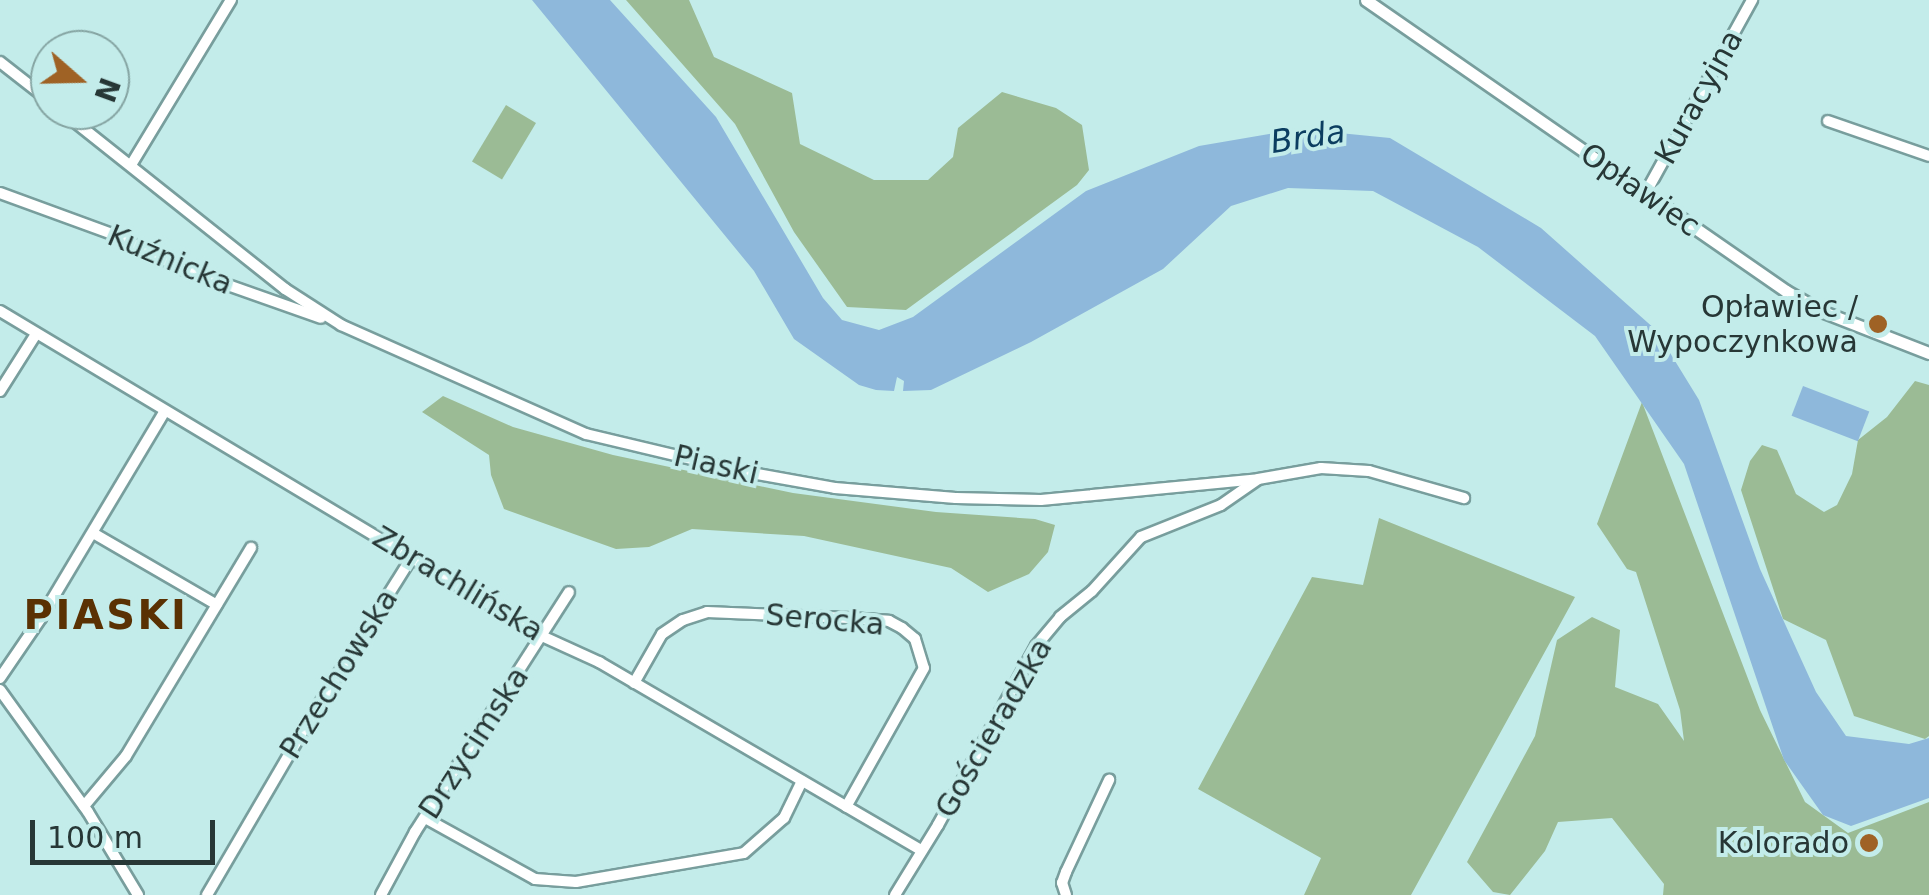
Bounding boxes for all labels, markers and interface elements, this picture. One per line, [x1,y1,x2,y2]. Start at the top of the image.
street label: Kuracyjna [1647,24,1751,170]
north arrow [30,30,130,130]
text: N [87,73,126,106]
water label: Brda [1268,112,1348,162]
street label: Opławiec [1573,136,1707,244]
street label: Kuźnicka [102,218,238,302]
place label: Opławiec / Wypoczynkowa [1627,289,1858,360]
marker: Opławiec / Wypoczynkowa [1867,313,1889,335]
street label: Piaski [670,438,762,492]
street label: Zbrachlińska [366,519,550,649]
street label: Przechowska [273,582,405,766]
district label: PIASKI [24,591,188,639]
street label: Serocka [764,597,886,643]
street label: Gościeradzka [928,632,1060,824]
street label: Drzycimska [412,660,536,826]
scale bar [35,800,220,862]
text: 100 m [47,820,143,855]
place label: Kolorado [1718,825,1849,861]
marker: Kolorado [1858,832,1880,854]

